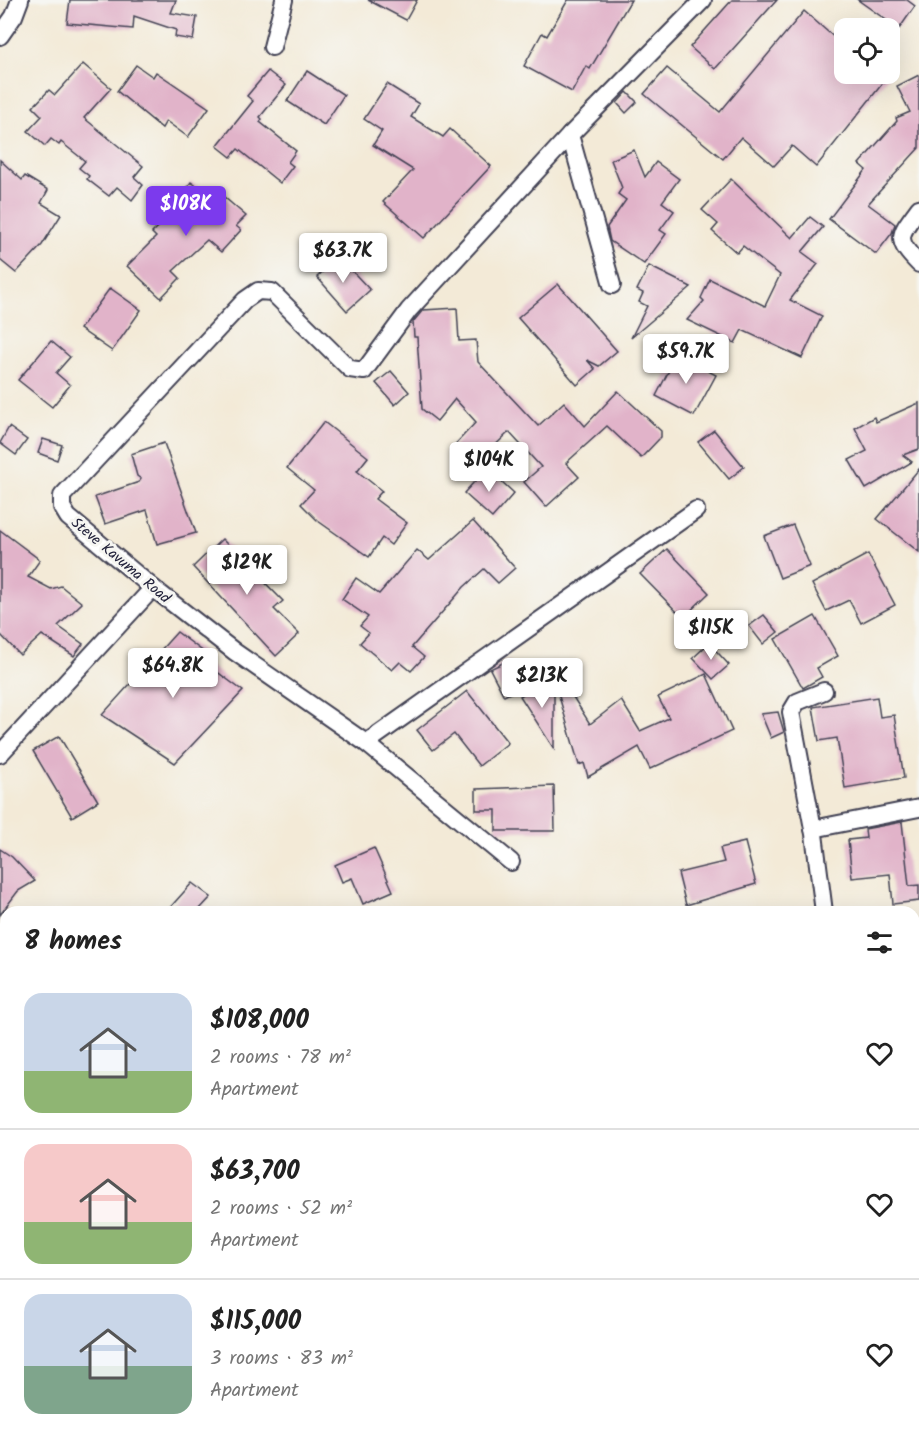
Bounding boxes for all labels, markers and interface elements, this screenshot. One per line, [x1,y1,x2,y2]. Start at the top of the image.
map controls [834,18,900,84]
button: locate [834,18,900,84]
pin: $108K [144,186,228,237]
text: $108K [160,189,212,221]
pin: $63.7K [294,233,392,284]
text: $63.7K [313,236,373,268]
pin: $59.7K [637,334,735,385]
text: $59.7K [657,337,715,369]
pin: $104K [447,442,531,493]
text: $104K [463,445,515,477]
street label: Steve Kavuma Road [65,512,176,610]
pin: $129K [205,545,289,596]
text: $129K [221,548,273,580]
pin: $115K [669,610,753,661]
text: $115K [688,613,734,645]
pin: $64.8K [124,648,222,699]
text: $64.8K [142,651,204,683]
pin: $213K [500,658,584,709]
text: $213K [516,661,568,693]
text: 8 homes [24,921,122,963]
icon: filters [863,926,896,959]
text: $108,000 [210,1000,309,1042]
icon: home [72,1017,144,1089]
icon: heart [863,1037,896,1070]
text: 2 rooms · 78 m² [210,1042,351,1074]
text: Apartment [210,1074,299,1106]
text: $63,700 [210,1151,299,1193]
icon: home [72,1168,144,1240]
icon: heart [863,1188,896,1221]
text: 2 rooms · 52 m² [210,1193,352,1225]
text: Apartment [210,1225,299,1257]
text: $115,000 [210,1301,301,1343]
icon: home [72,1318,144,1390]
icon: heart [863,1338,896,1371]
text: 3 rooms · 83 m² [210,1343,353,1375]
text: Apartment [210,1375,299,1407]

